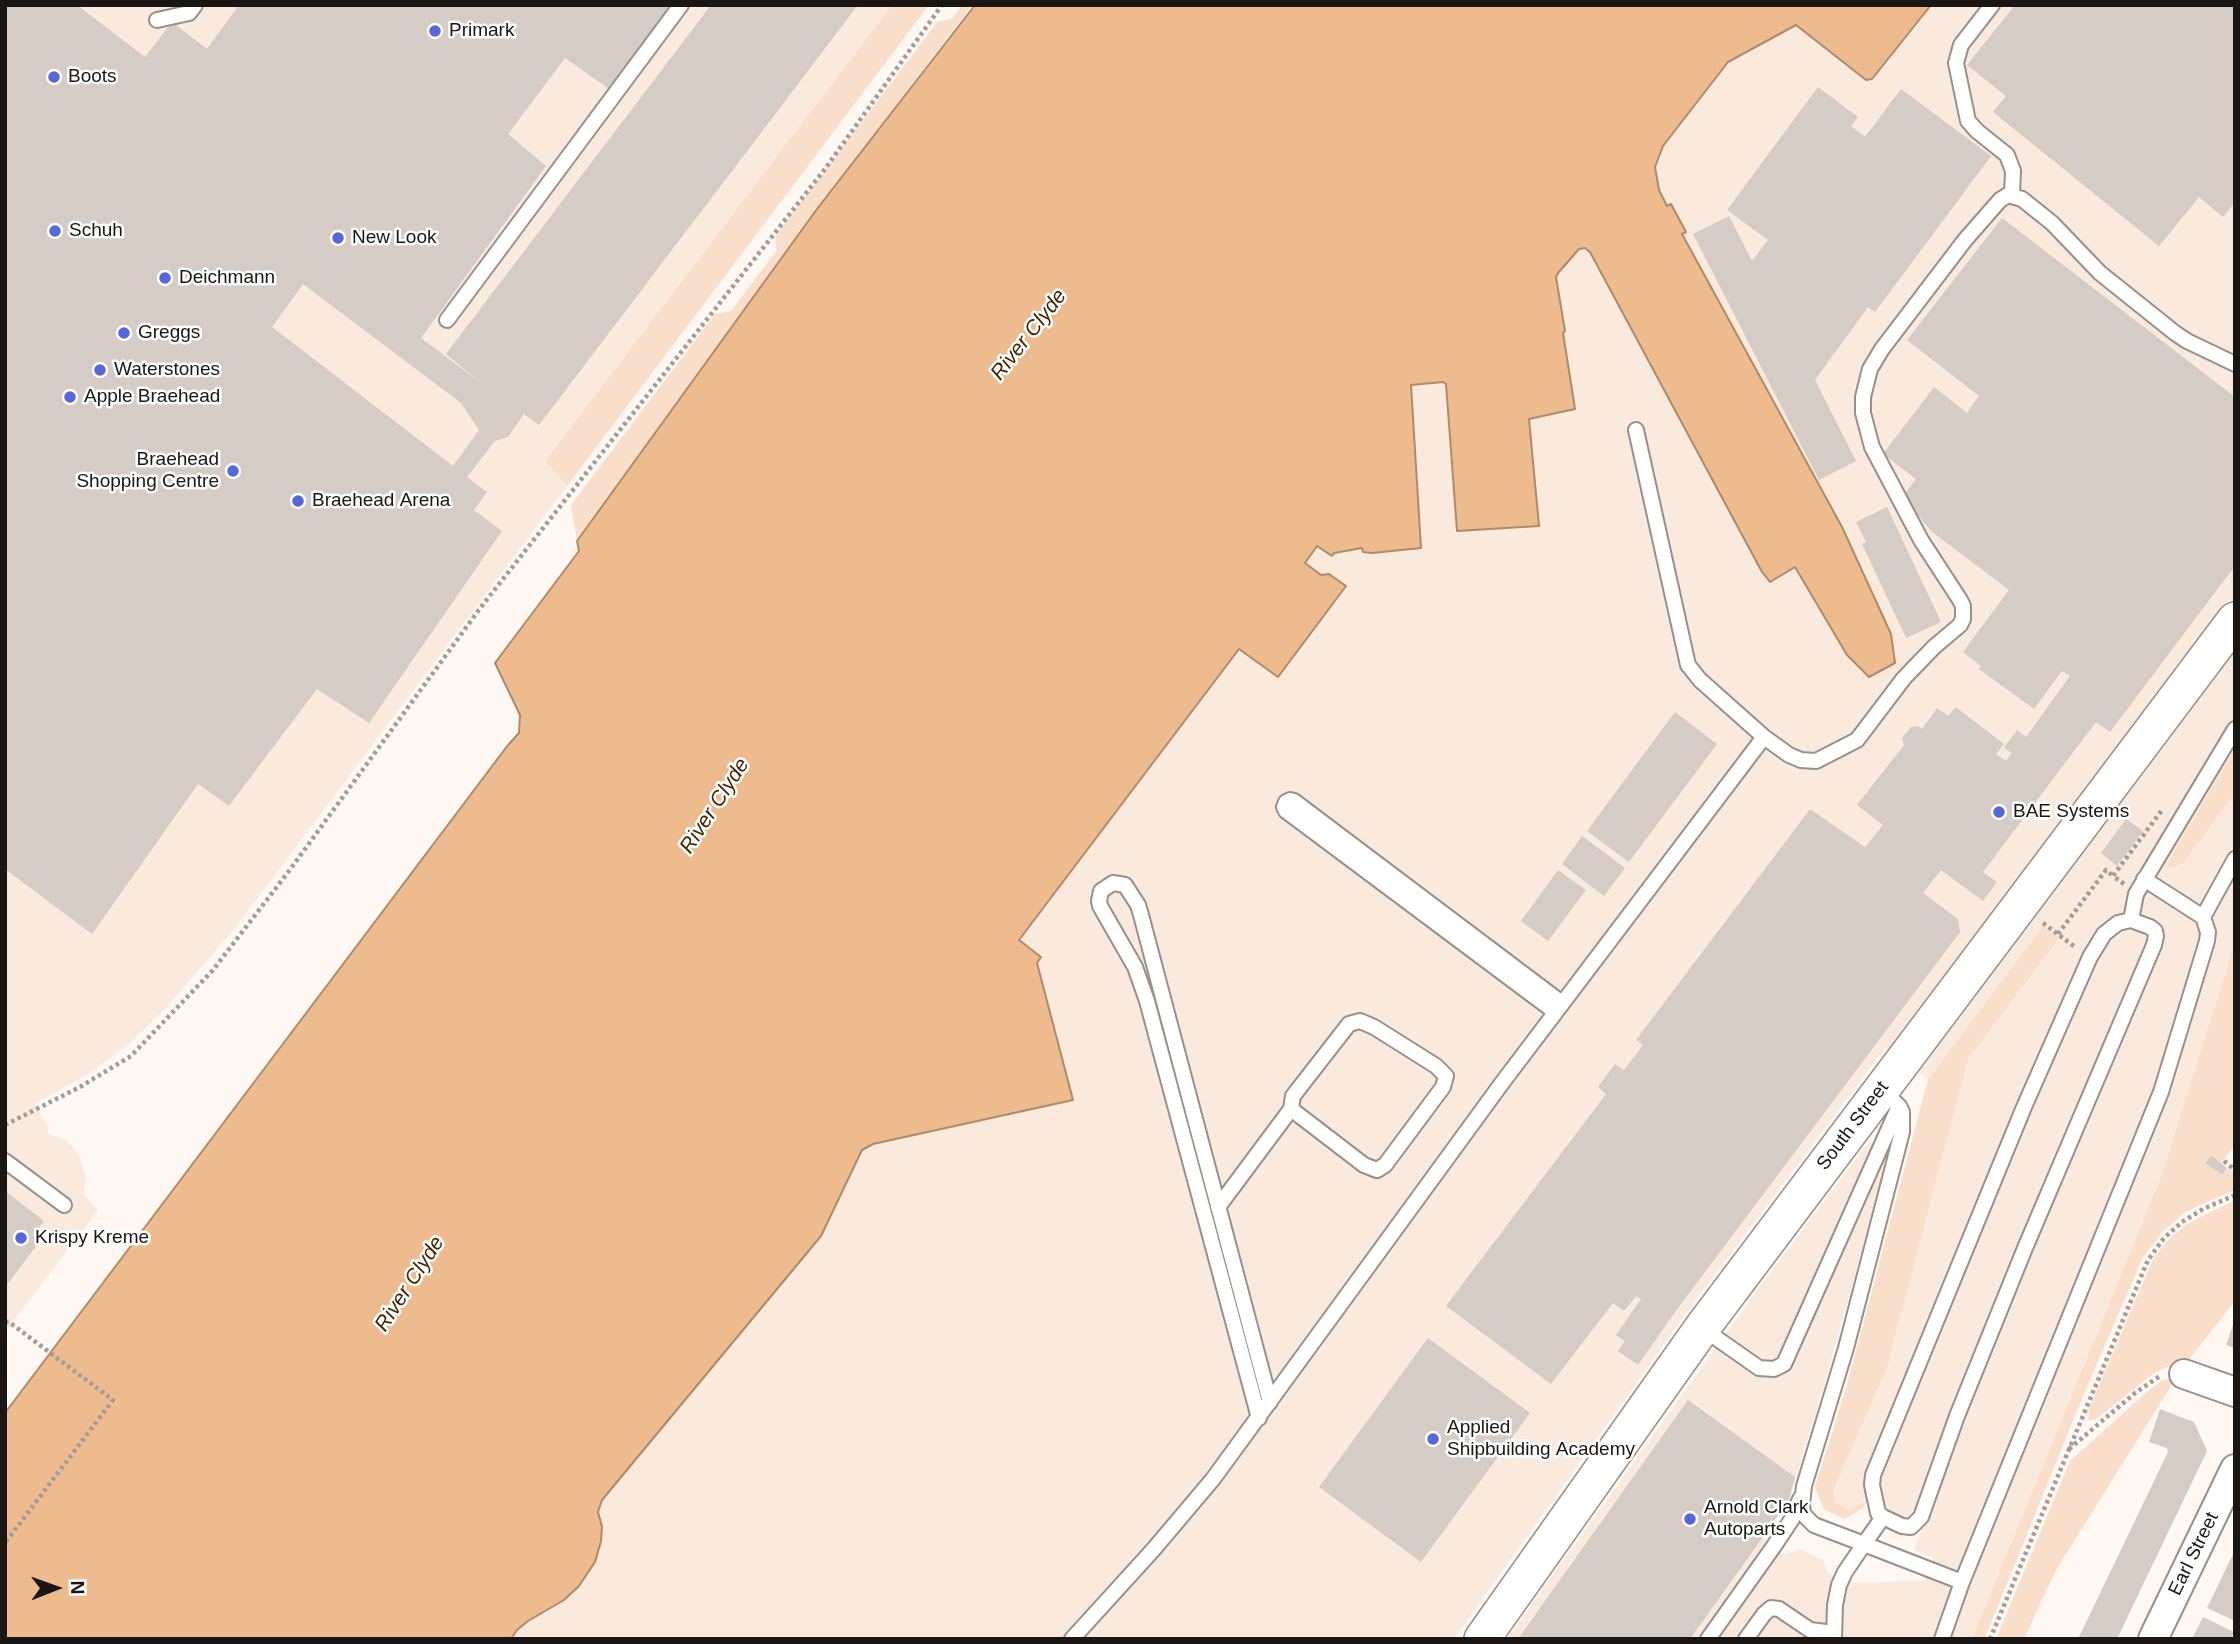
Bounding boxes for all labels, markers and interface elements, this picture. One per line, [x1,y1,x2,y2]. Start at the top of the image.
place label: Primark [449,20,514,42]
marker: Primark [427,23,443,39]
place label: Boots [68,66,117,88]
marker: Boots [46,69,62,85]
place label: Schuh [69,220,123,242]
marker: Schuh [47,223,63,239]
place label: New Look [352,227,436,249]
marker: New Look [330,230,346,246]
place label: Deichmann [179,267,275,289]
marker: Deichmann [157,270,173,286]
water label: River Clyde [986,284,1072,386]
place label: Greggs [138,322,200,344]
marker: Greggs [116,325,132,341]
place label: Waterstones [114,359,220,381]
marker: Waterstones [92,362,108,378]
place label: Apple Braehead [84,386,220,408]
marker: Apple Braehead [62,389,78,405]
place label: Braehead Shopping Centre [76,449,219,493]
marker: Braehead Shopping Centre [225,463,241,479]
place label: Braehead Arena [312,490,450,512]
marker: Braehead Arena [290,493,306,509]
water label: River Clyde [675,754,755,858]
place label: BAE Systems [2013,801,2129,823]
marker: BAE Systems [1991,804,2007,820]
street label: South Street [1812,1077,1894,1175]
place label: Krispy Kreme [35,1227,149,1249]
marker: Krispy Kreme [13,1230,29,1246]
water label: River Clyde [370,1232,450,1336]
place label: Applied Shipbuilding Academy [1447,1417,1635,1461]
marker: Applied Shipbuilding Academy [1425,1431,1441,1447]
place label: Arnold Clark Autoparts [1704,1497,1809,1541]
street label: Earl Street [2164,1509,2224,1599]
marker: Arnold Clark Autoparts [1682,1511,1698,1527]
north arrow [21,1553,91,1623]
text: N [67,1581,88,1595]

